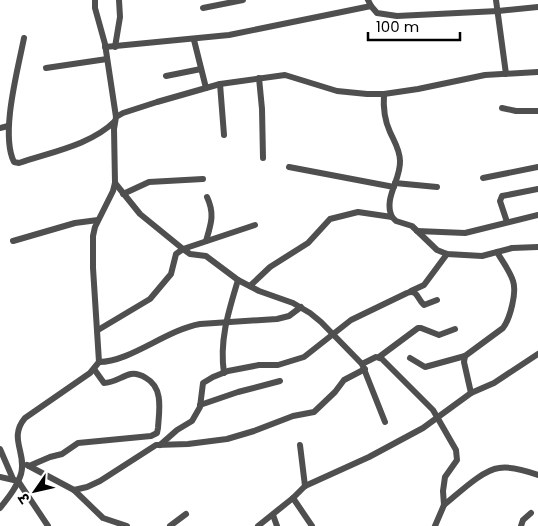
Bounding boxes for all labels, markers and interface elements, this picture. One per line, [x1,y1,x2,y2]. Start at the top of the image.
scale bar [368,10,460,42]
text: 100 m [376,16,419,37]
north arrow [10,466,60,516]
text: उ [13,489,35,508]

